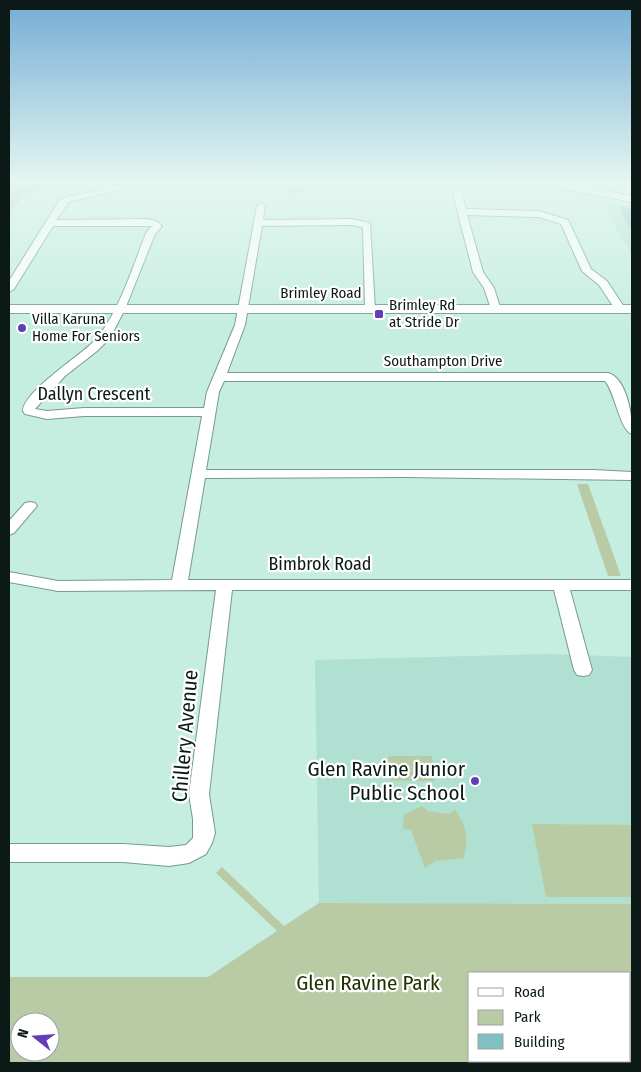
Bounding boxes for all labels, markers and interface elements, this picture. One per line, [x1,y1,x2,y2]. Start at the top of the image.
street label: Brimley Road [280,284,362,302]
place label: Brimley Rd at Stride Dr [389,296,460,331]
marker: Brimley Rd at Stride Dr [373,308,385,320]
place label: Villa Karuna Home For Seniors [32,310,140,345]
marker: Villa Karuna Home For Seniors [16,322,28,334]
street label: Southampton Drive [384,352,502,370]
street label: Dallyn Crescent [38,383,151,405]
street label: Bimbrok Road [269,553,371,575]
street label: Chillery Avenue [166,669,204,803]
place label: Glen Ravine Junior Public School [307,756,466,806]
marker: Glen Ravine Junior Public School [469,775,481,787]
park label: Glen Ravine Park [296,970,440,996]
legend [468,972,631,1062]
text: Road [514,983,545,1001]
text: Park [514,1008,541,1026]
north arrow [10,1012,60,1062]
text: N [14,1027,32,1040]
text: Building [514,1033,565,1051]

